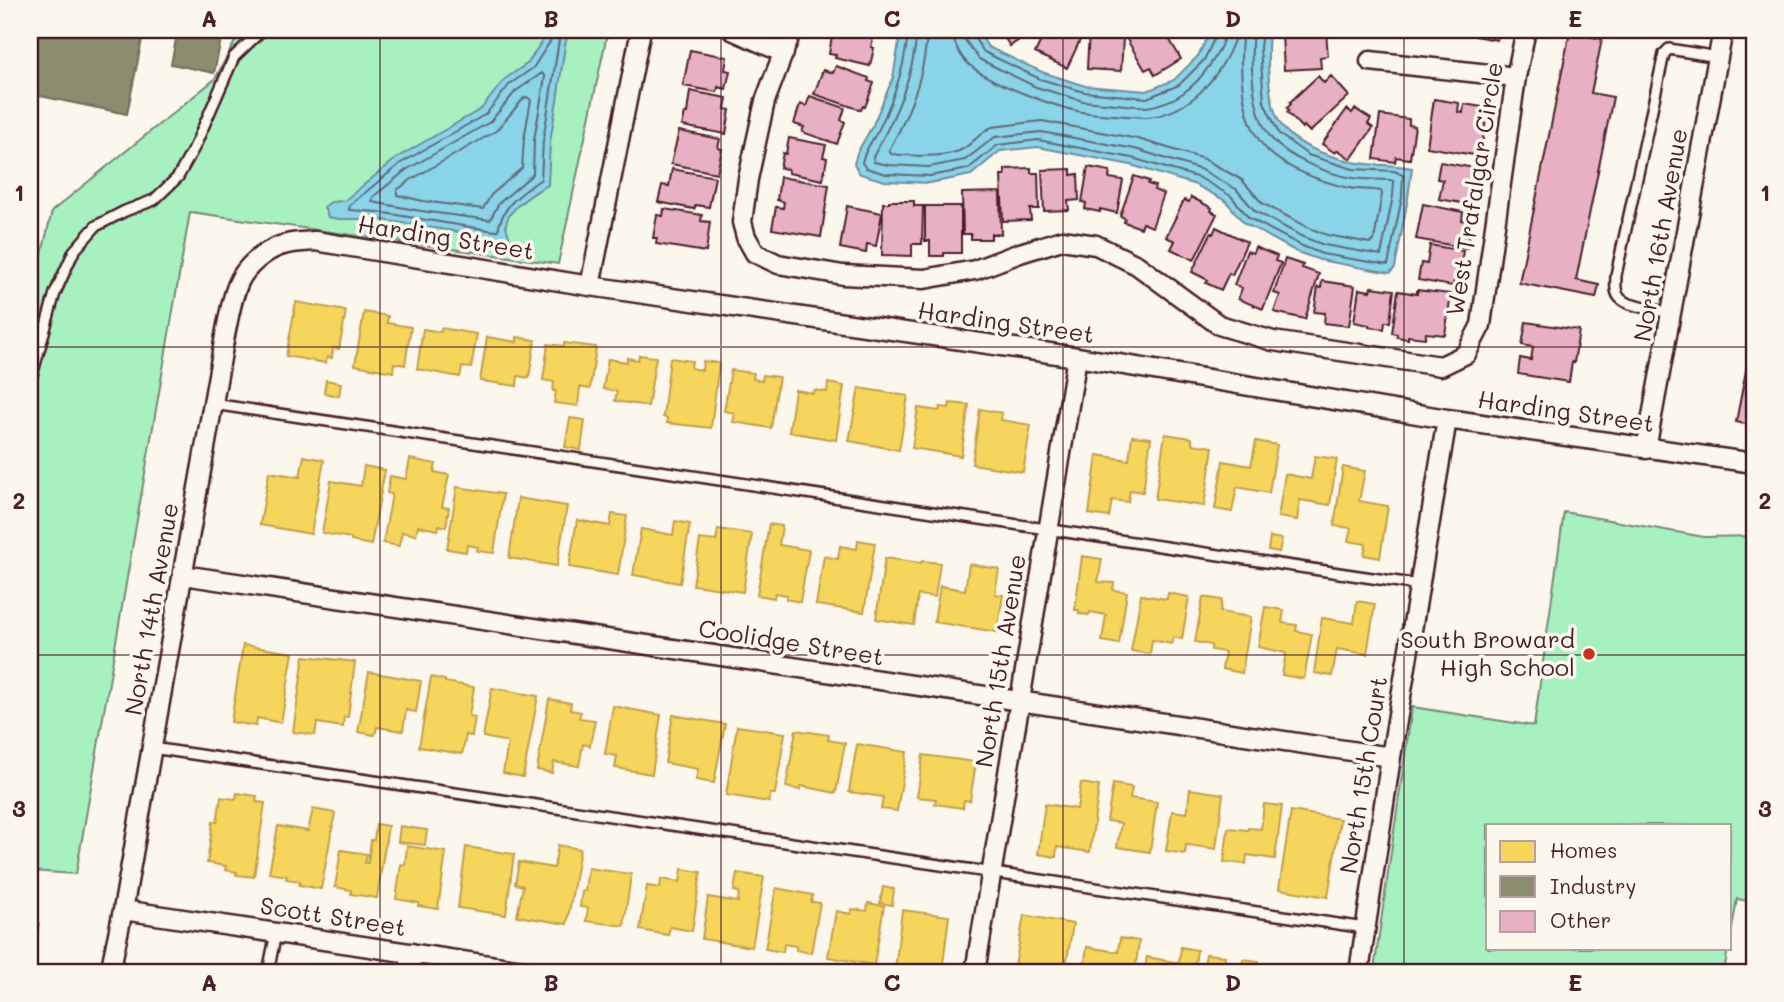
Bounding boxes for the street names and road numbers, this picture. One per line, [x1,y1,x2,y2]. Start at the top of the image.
street label: West Trafalgar Circle [1438,60,1509,318]
street label: North 16th Avenue [1626,126,1694,344]
street label: Harding Street [356,207,537,266]
street label: Harding Street [916,294,1096,349]
street label: Harding Street [1476,383,1656,438]
street label: North 14th Avenue [117,500,184,717]
street label: North 15th Avenue [967,552,1032,770]
street label: Coolidge Street [696,612,886,671]
street label: North 15th Court [1332,674,1393,876]
street label: Scott Street [258,889,408,942]

